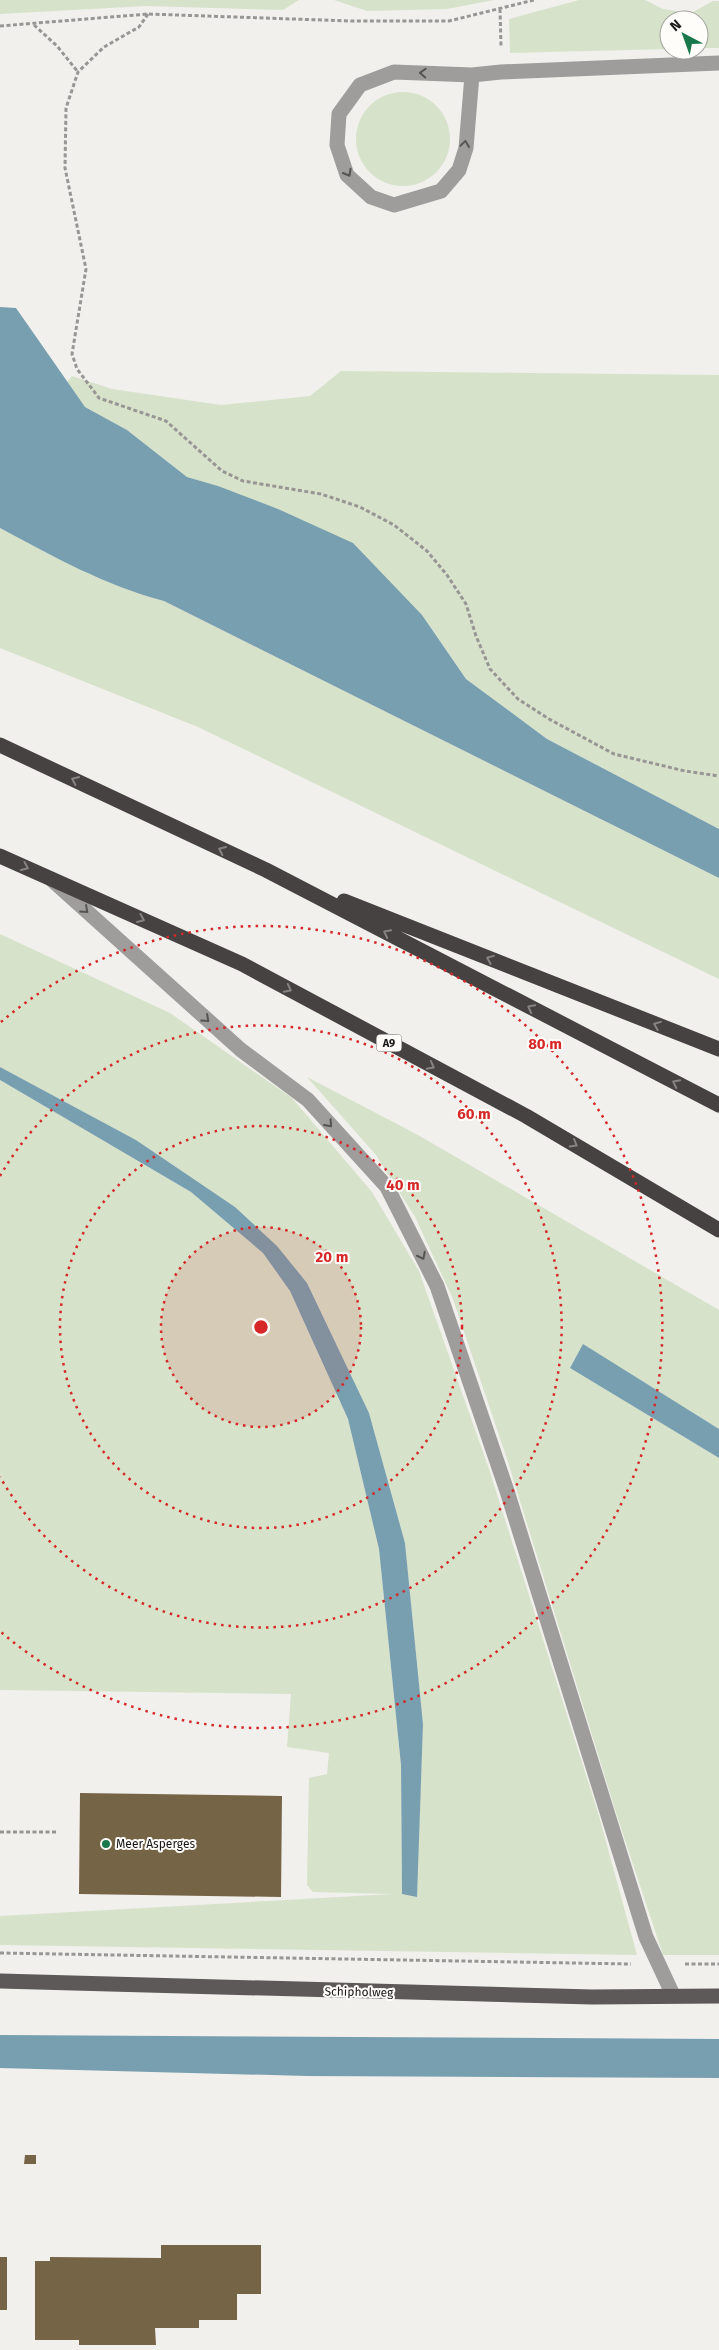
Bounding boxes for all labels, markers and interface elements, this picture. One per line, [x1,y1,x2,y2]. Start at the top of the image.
north arrow [659,10,709,60]
text: N [667,16,685,35]
one-way arrow [419,68,427,79]
one-way arrow [460,139,470,148]
one-way arrow [342,167,352,176]
one-way arrow [71,776,80,787]
one-way arrow [218,845,227,856]
one-way arrow [20,860,29,871]
one-way arrow [80,904,89,913]
one-way arrow [136,913,145,924]
one-way arrow [383,929,392,939]
one-way arrow [486,954,495,965]
one-way arrow [283,983,292,993]
one-way arrow [528,1004,537,1014]
one-way arrow [201,1013,210,1022]
one-way arrow [654,1020,662,1030]
road number: A9 [376,1034,402,1052]
text: 80 m [528,1035,562,1053]
one-way arrow [426,1059,435,1069]
one-way arrow [672,1079,681,1089]
text: 60 m [457,1105,491,1123]
one-way arrow [324,1118,333,1127]
one-way arrow [568,1138,577,1148]
text: 40 m [386,1176,420,1194]
text: 20 m [316,1248,348,1266]
one-way arrow [416,1251,426,1260]
centre of rings [252,1318,270,1336]
place label: Meer Asperges [116,1837,195,1851]
marker: Meer Asperges [100,1838,112,1850]
street label: Schipholweg [325,1984,394,2000]

